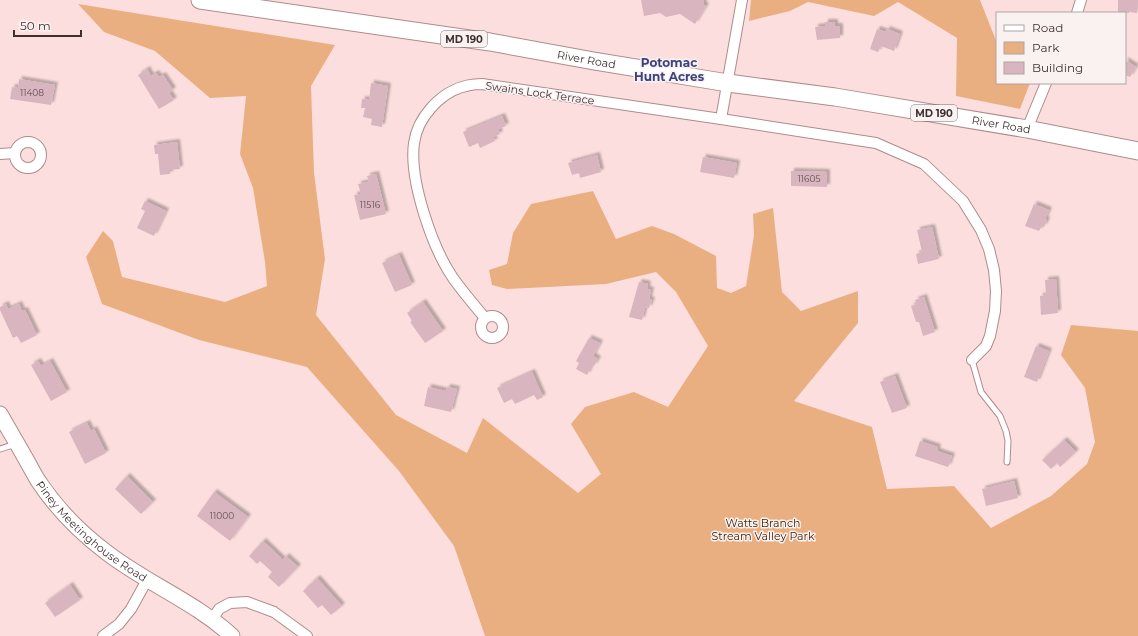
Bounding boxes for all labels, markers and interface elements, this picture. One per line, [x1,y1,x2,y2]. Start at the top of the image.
scale bar [14,12,81,38]
legend [996,12,1126,84]
text: 50 m [20,18,51,33]
text: Road [1032,20,1063,35]
road number: MD 190 [441,31,487,47]
text: Park [1032,40,1060,55]
street label: River Road [556,47,617,71]
district label: Potomac Hunt Acres [634,55,705,84]
text: Building [1032,60,1083,75]
street label: Swains Lock Terrace [485,78,596,108]
house number: 11408 [20,87,44,98]
road number: MD 190 [911,105,957,121]
street label: River Road [971,113,1032,137]
house number: 11605 [797,173,821,184]
house number: 11516 [360,199,381,210]
street label: Piney Meetinghouse Road [33,478,150,585]
house number: 11000 [210,510,234,521]
park label: Watts Branch Stream Valley Park [711,516,815,543]

